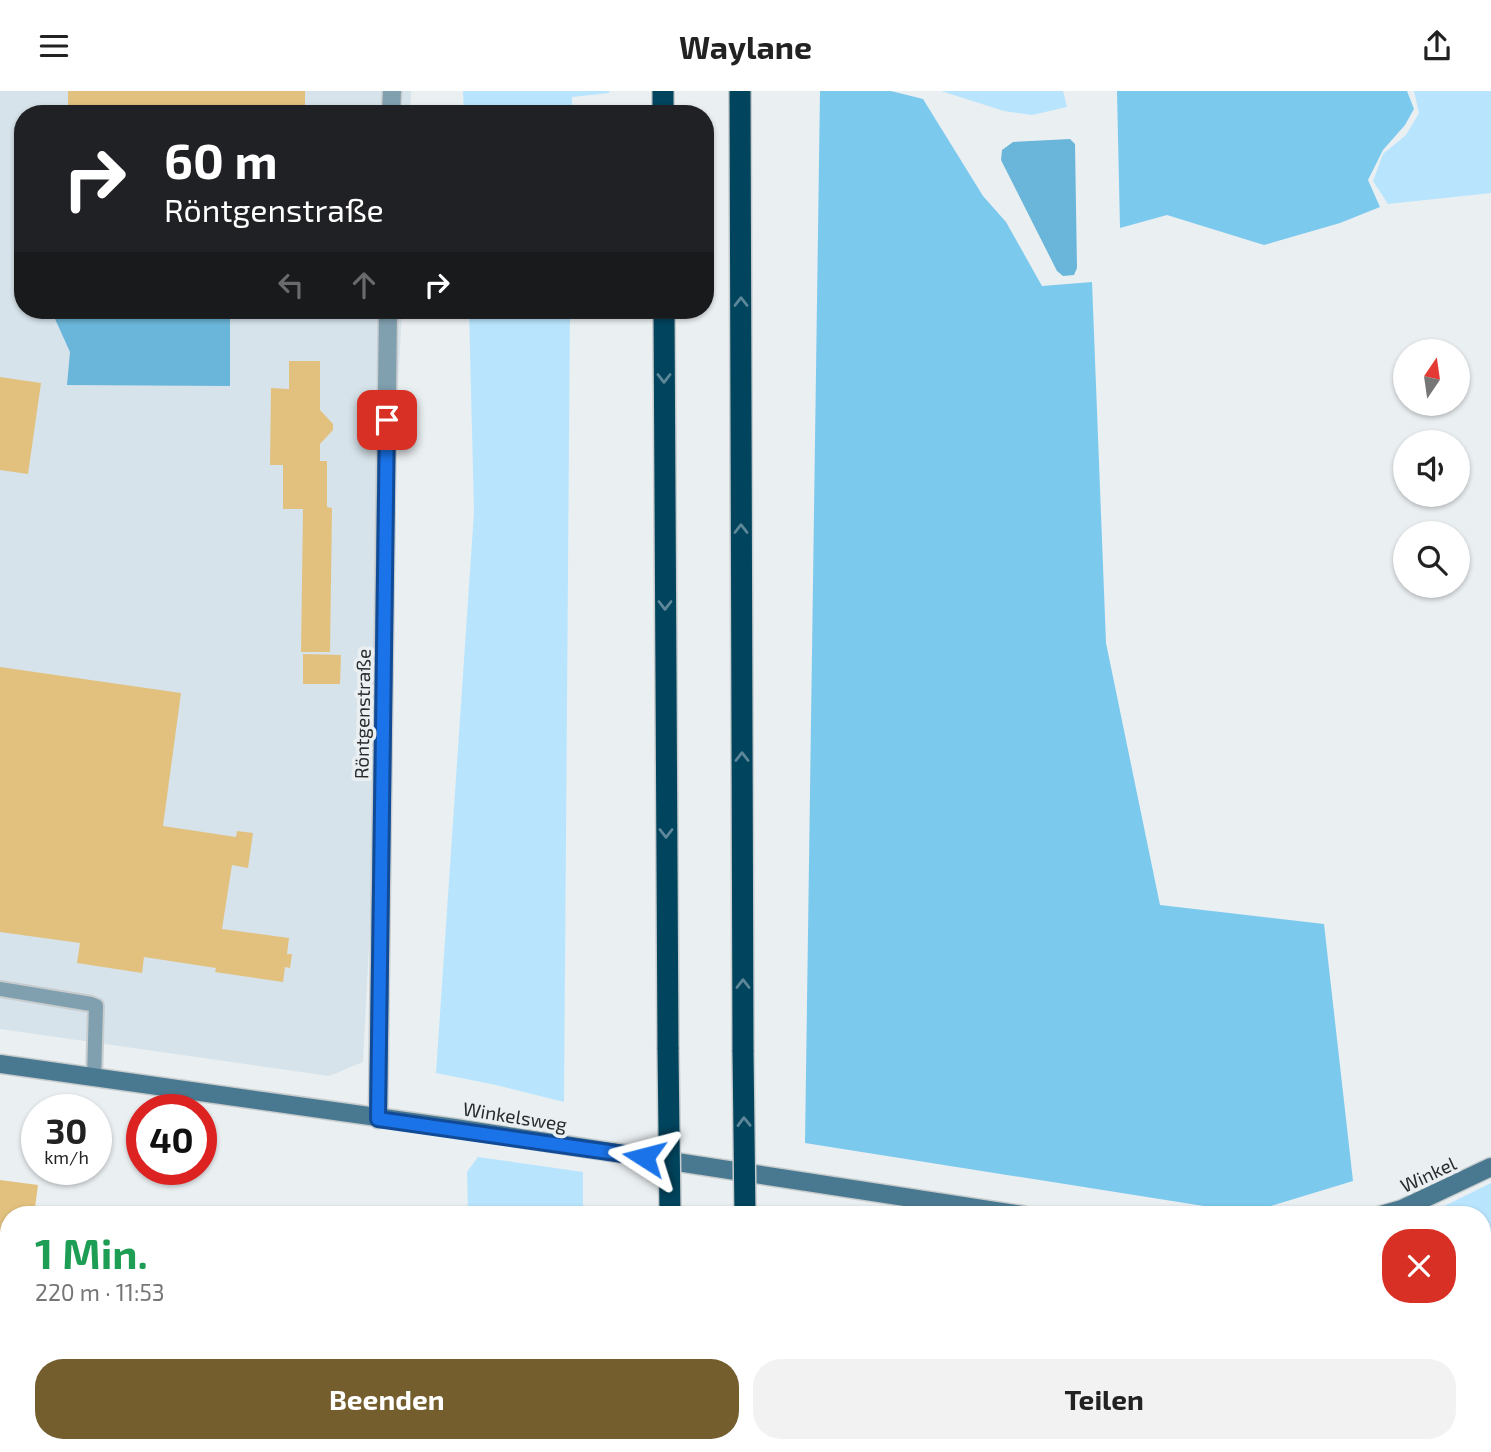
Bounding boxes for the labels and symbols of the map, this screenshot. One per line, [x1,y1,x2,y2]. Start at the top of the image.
one-way arrow [733,296,749,306]
north arrow [1393,339,1470,417]
one-way arrow [656,373,672,384]
pin [357,390,417,450]
one-way arrow [734,523,749,534]
one-way arrow [657,601,673,611]
street label: Röntgenstraße [349,649,375,779]
one-way arrow [734,751,750,761]
one-way arrow [659,828,674,839]
one-way arrow [735,978,751,989]
speed limit sign: 40 [126,1094,217,1185]
street label: Winkelsweg [461,1096,569,1136]
one-way arrow [736,1116,752,1127]
position arrow [607,1120,681,1194]
street label: Winkel [1396,1151,1460,1197]

